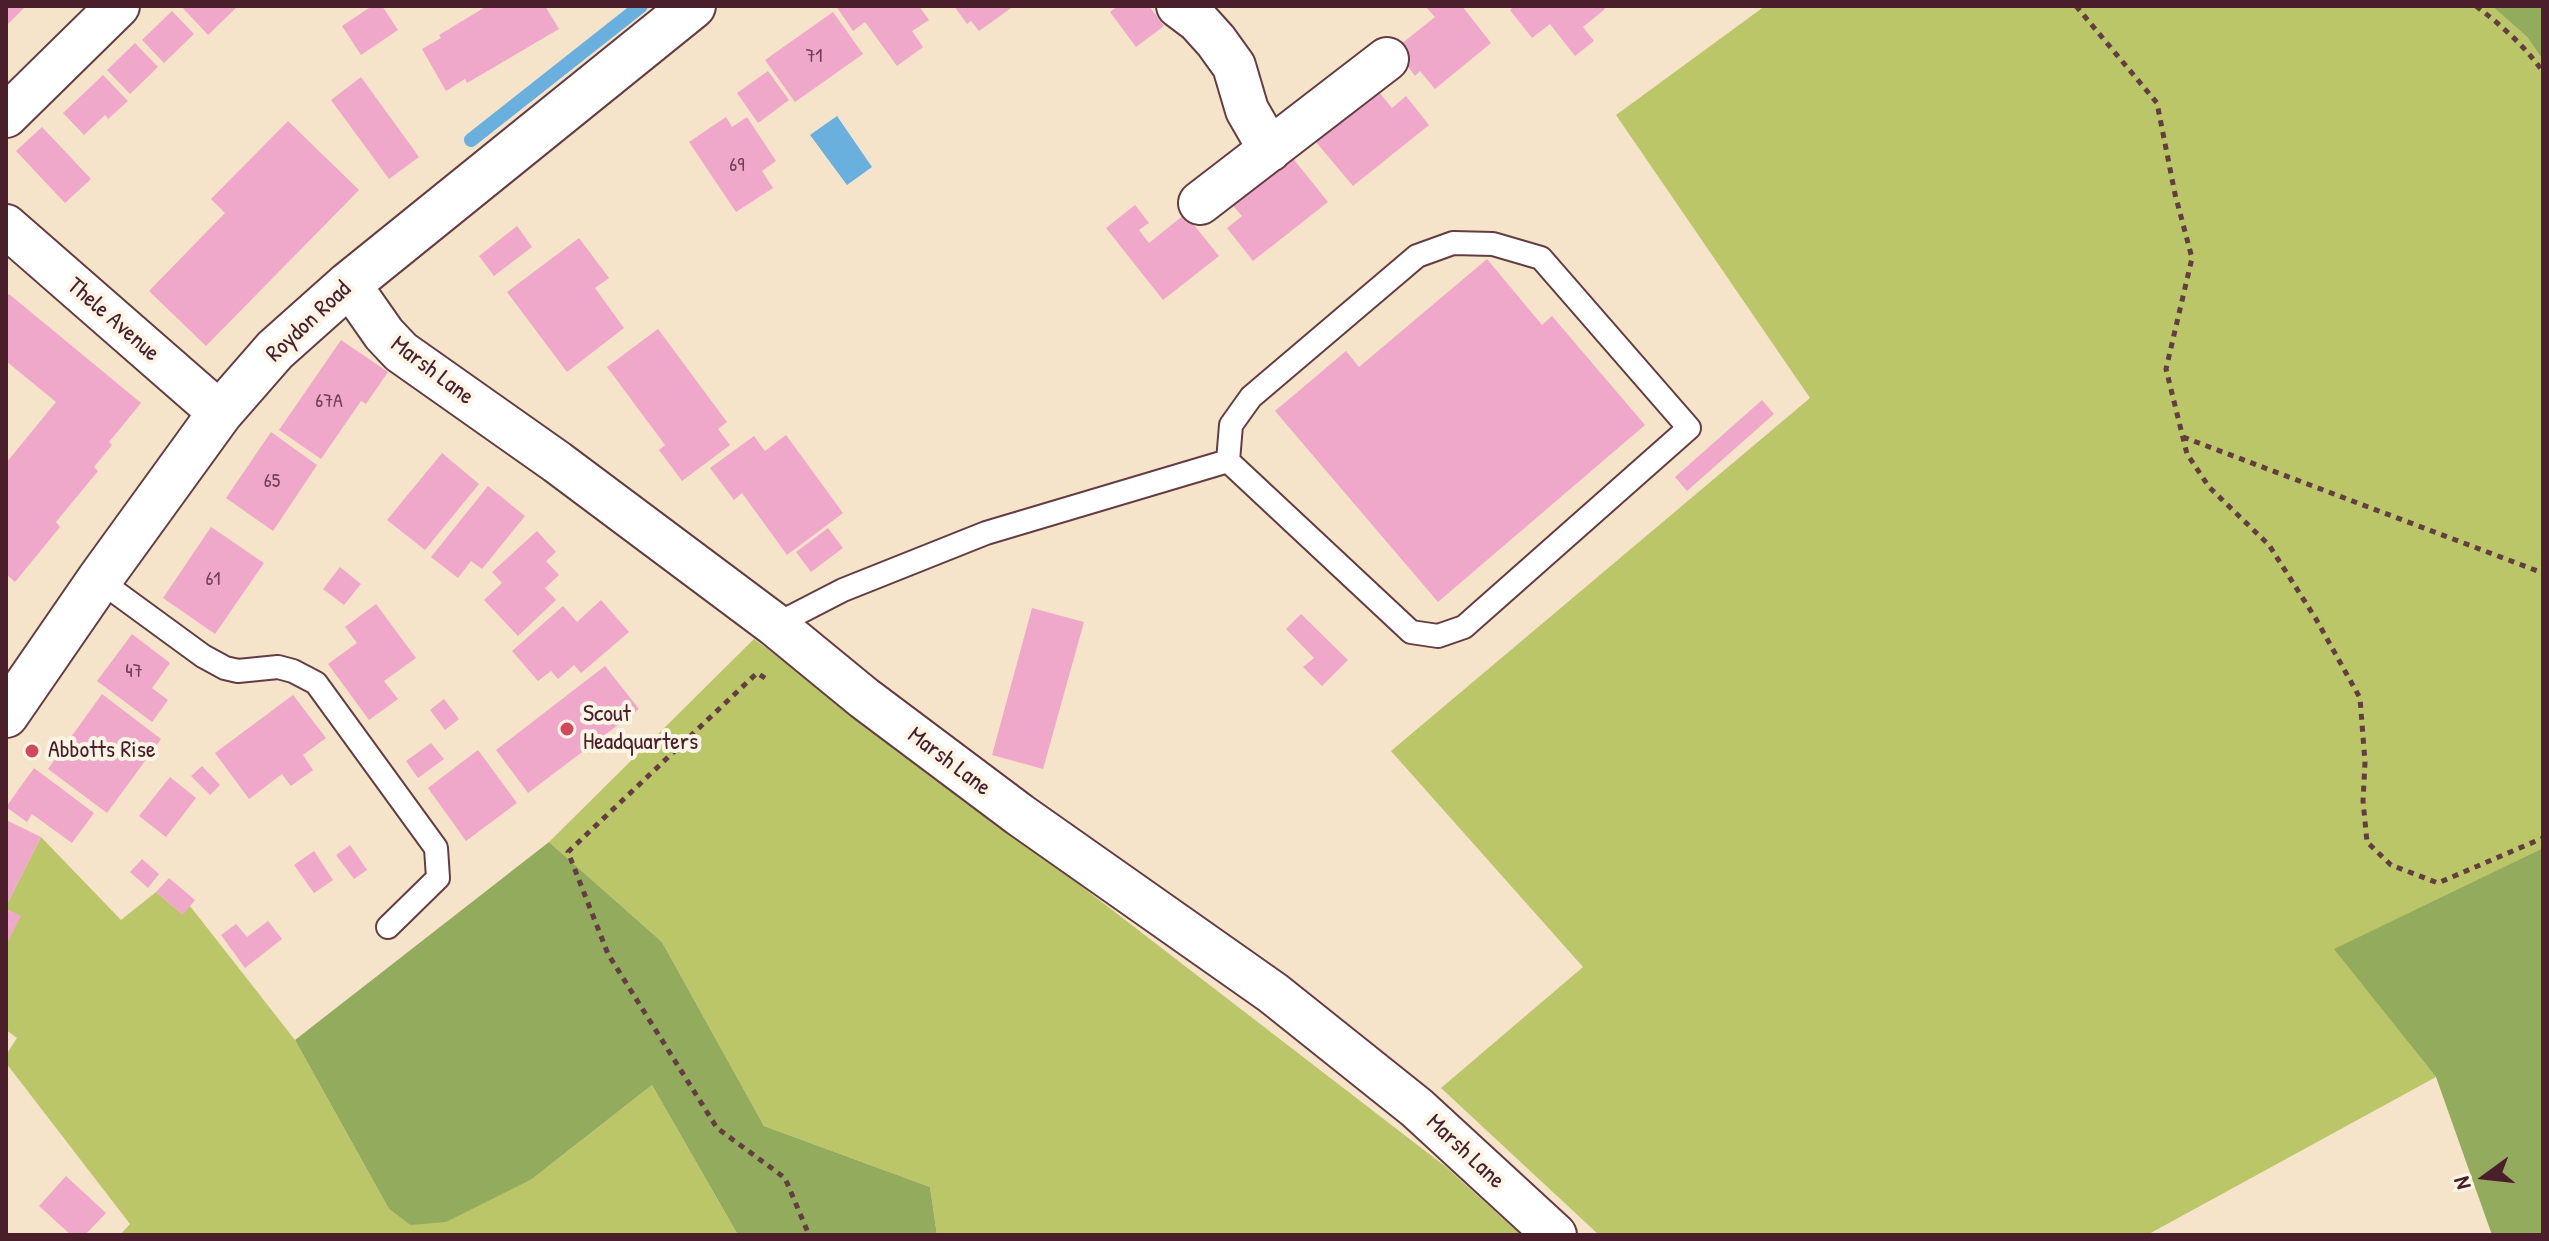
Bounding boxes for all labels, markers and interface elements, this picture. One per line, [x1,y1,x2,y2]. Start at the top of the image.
house number: 71 [805,45,823,69]
house number: 69 [729,154,745,178]
street label: Thele Avenue [61,272,165,368]
street label: Roydon Road [261,276,357,368]
street label: Marsh Lane [385,330,479,412]
house number: 67A [315,390,343,414]
house number: 65 [264,470,280,494]
house number: 61 [205,568,221,592]
house number: 47 [125,660,143,684]
place label: Scout Headquarters [583,701,698,757]
marker: Scout Headquarters [558,720,576,738]
street label: Marsh Lane [902,721,996,803]
place label: Abbotts Rise [48,737,155,765]
marker: Abbotts Rise [23,742,41,760]
street label: Marsh Lane [1420,1109,1510,1195]
north arrow [2445,1137,2525,1217]
text: N [2446,1174,2478,1193]

